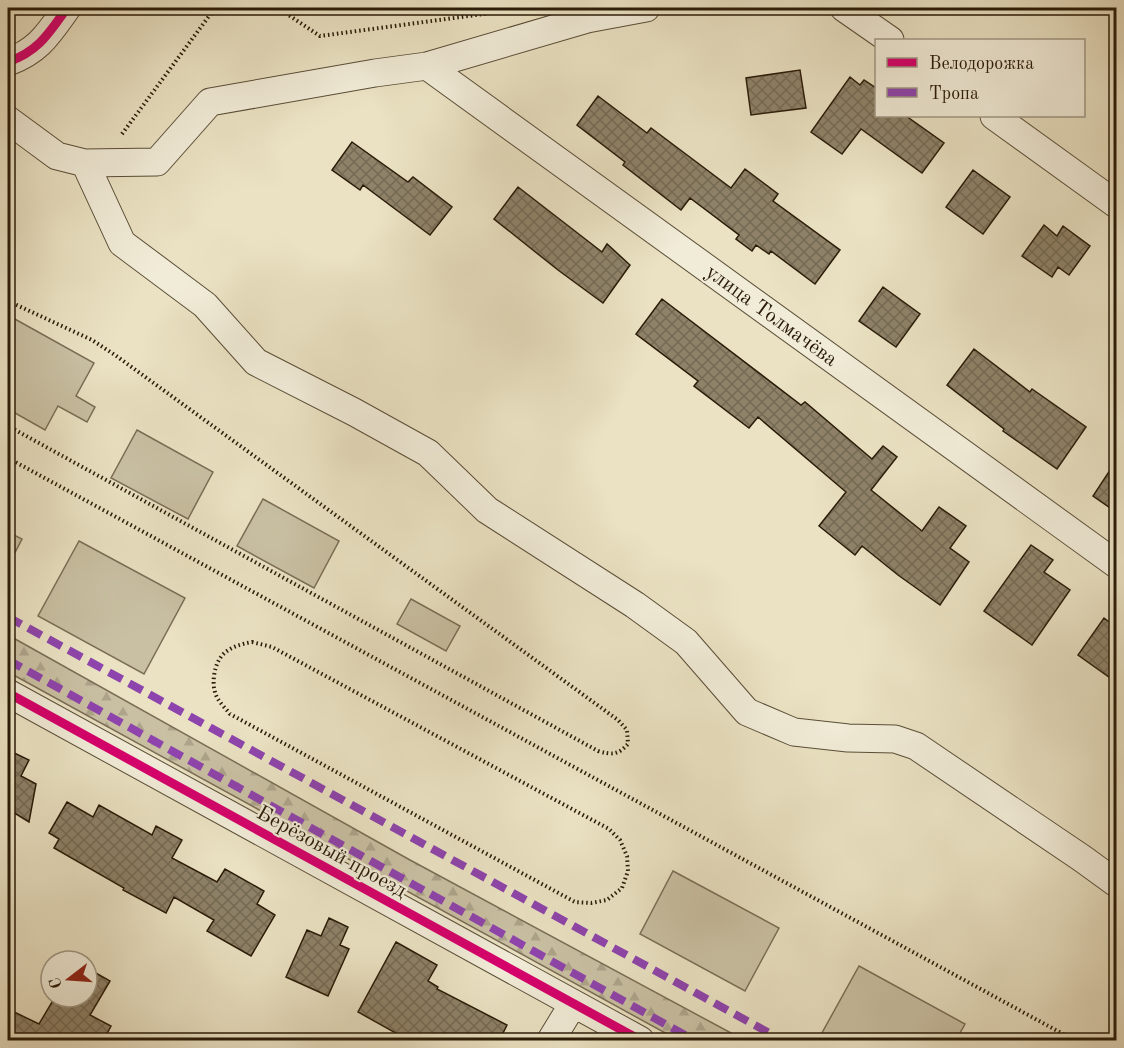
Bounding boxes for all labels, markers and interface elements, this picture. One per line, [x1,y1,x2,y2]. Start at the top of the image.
legend [875,39,1085,117]
text: Велодорожка [929,55,1034,73]
text: Тропа [929,85,979,103]
street label: улица Толмачёва [701,262,841,371]
street label: Берёзовый проезд [253,803,410,902]
north arrow [39,949,99,1009]
text: С [47,975,66,990]

